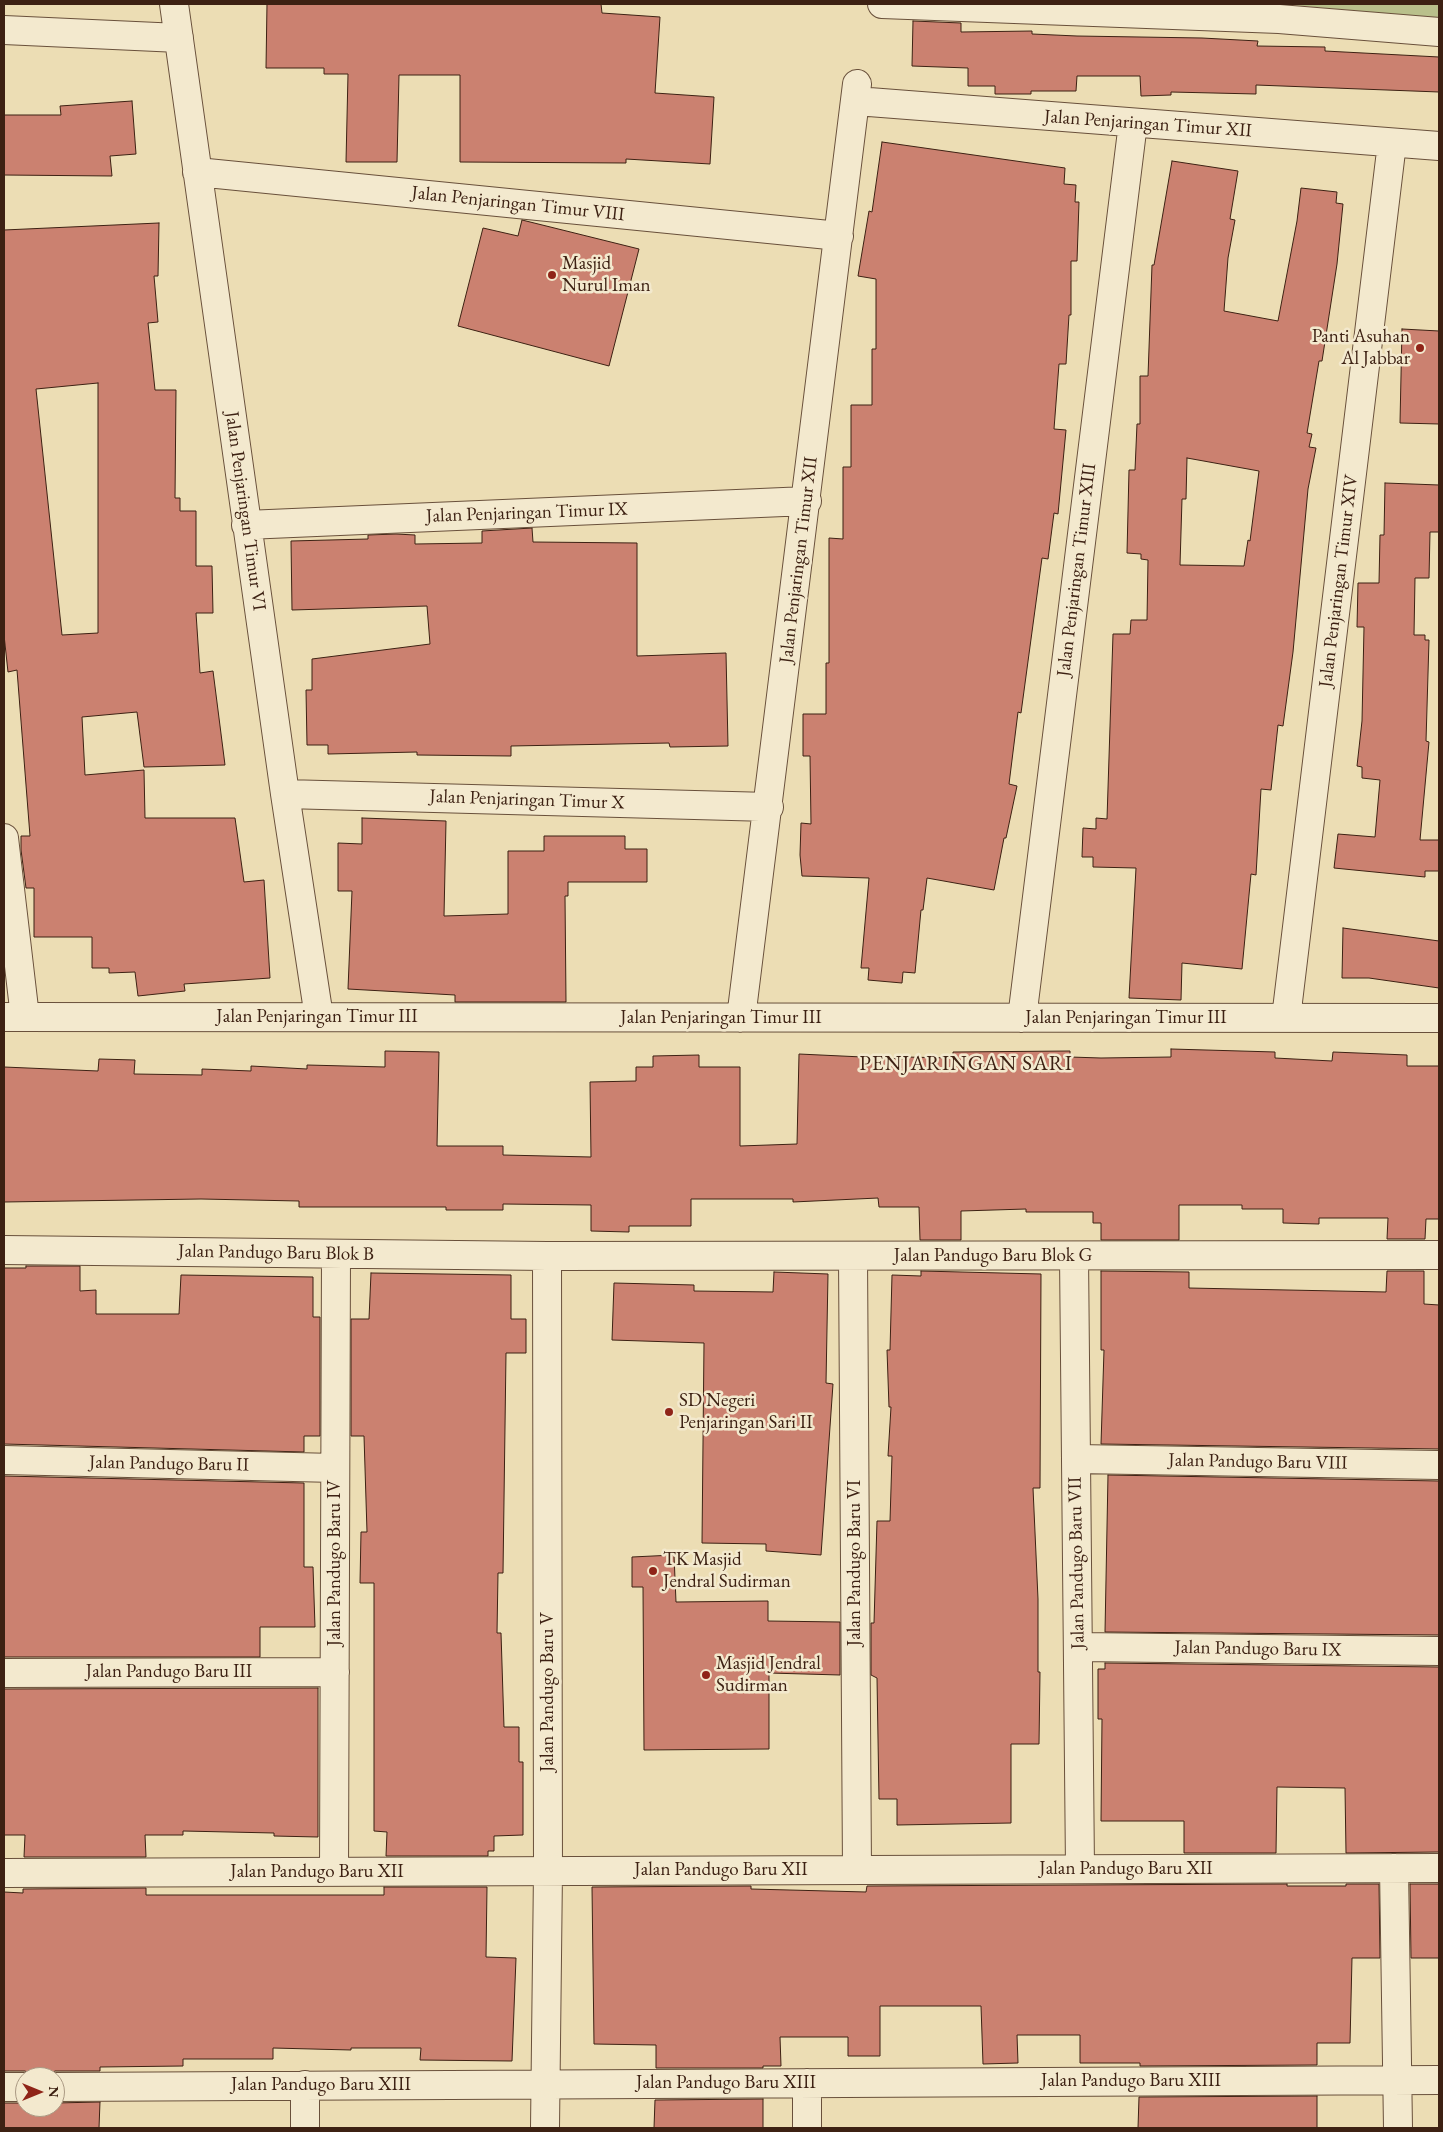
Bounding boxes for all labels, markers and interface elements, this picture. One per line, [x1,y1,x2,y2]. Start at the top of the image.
street label: Jalan Penjaringan Timur XII [1043,105,1253,143]
street label: Jalan Penjaringan Timur VIII [410,181,626,227]
place label: Masjid Nurul Iman [562,253,651,297]
marker: Masjid Nurul Iman [546,269,558,281]
place label: Panti Asuhan Al Jabbar [1312,326,1410,370]
marker: Panti Asuhan Al Jabbar [1414,342,1426,354]
street label: Jalan Penjaringan Timur VI [220,410,270,612]
street label: Jalan Penjaringan Timur XII [775,455,823,665]
street label: Jalan Penjaringan Timur XIII [1053,462,1101,678]
street label: Jalan Penjaringan Timur XIV [1315,473,1363,689]
street label: Jalan Penjaringan Timur IX [426,498,628,528]
street label: Jalan Penjaringan Timur X [429,785,625,815]
street label: Jalan Penjaringan Timur III [216,1006,418,1028]
street label: Jalan Penjaringan Timur III [620,1007,822,1029]
street label: Jalan Penjaringan Timur III [1025,1007,1227,1029]
district label: PENJARINGAN SARI [857,1051,1075,1077]
street label: Jalan Pandugo Baru Blok B [178,1240,374,1266]
street label: Jalan Pandugo Baru Blok G [894,1245,1092,1267]
place label: SD Negeri Penjaringan Sari II [679,1390,813,1434]
marker: SD Negeri Penjaringan Sari II [663,1406,675,1418]
street label: Jalan Pandugo Baru VIII [1168,1449,1348,1475]
street label: Jalan Pandugo Baru II [89,1451,249,1477]
street label: Jalan Pandugo Baru VII [1064,1476,1090,1650]
street label: Jalan Pandugo Baru IV [324,1480,346,1646]
street label: Jalan Pandugo Baru VI [844,1480,866,1646]
place label: TK Masjid Jendral Sudirman [663,1549,791,1593]
marker: TK Masjid Jendral Sudirman [647,1565,659,1577]
street label: Jalan Pandugo Baru V [537,1612,559,1772]
street label: Jalan Pandugo Baru IX [1174,1636,1342,1662]
place label: Masjid Jendral Sudirman [716,1653,821,1697]
street label: Jalan Pandugo Baru III [86,1661,252,1683]
marker: Masjid Jendral Sudirman [700,1669,712,1681]
street label: Jalan Pandugo Baru XII [1039,1858,1213,1880]
street label: Jalan Pandugo Baru XII [634,1859,808,1881]
street label: Jalan Pandugo Baru XII [230,1861,404,1883]
north arrow [15,2067,65,2117]
street label: Jalan Pandugo Baru XIII [1041,2070,1221,2092]
street label: Jalan Pandugo Baru XIII [636,2072,816,2094]
street label: Jalan Pandugo Baru XIII [231,2074,411,2096]
text: N [45,2086,63,2098]

